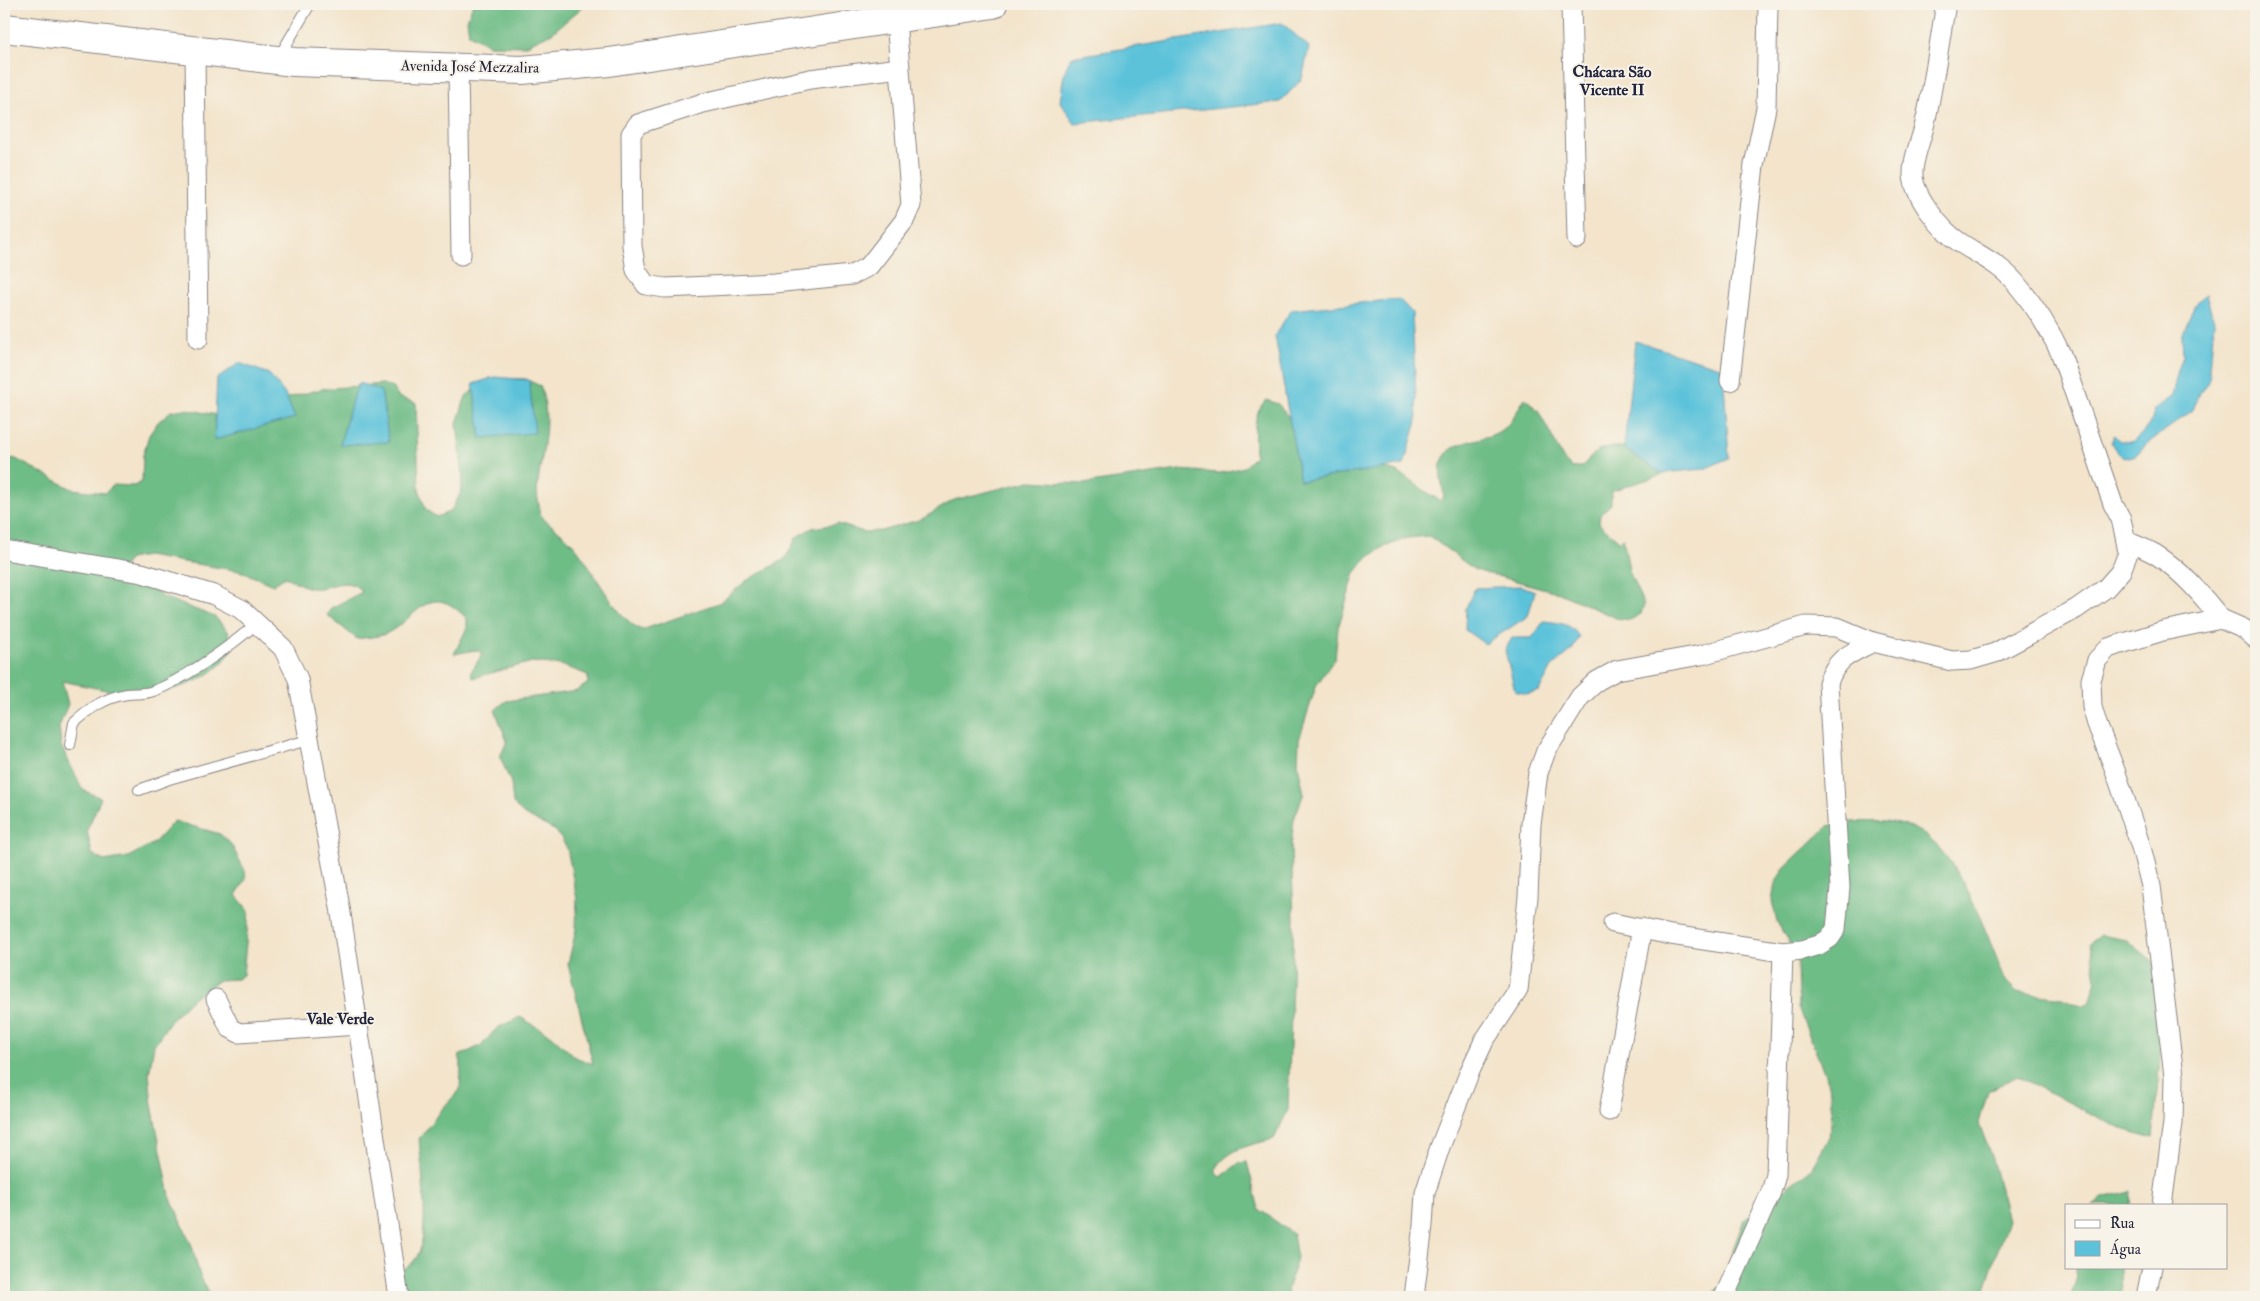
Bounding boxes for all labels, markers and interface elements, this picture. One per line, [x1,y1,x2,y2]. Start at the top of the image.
street label: Avenida José Mezzalira [400,56,540,79]
district label: Chácara São Vicente II [1573,62,1652,100]
district label: Vale Verde [305,1009,374,1029]
legend [2065,1204,2228,1268]
text: Rua [2110,1214,2135,1233]
text: Água [2109,1238,2142,1259]

